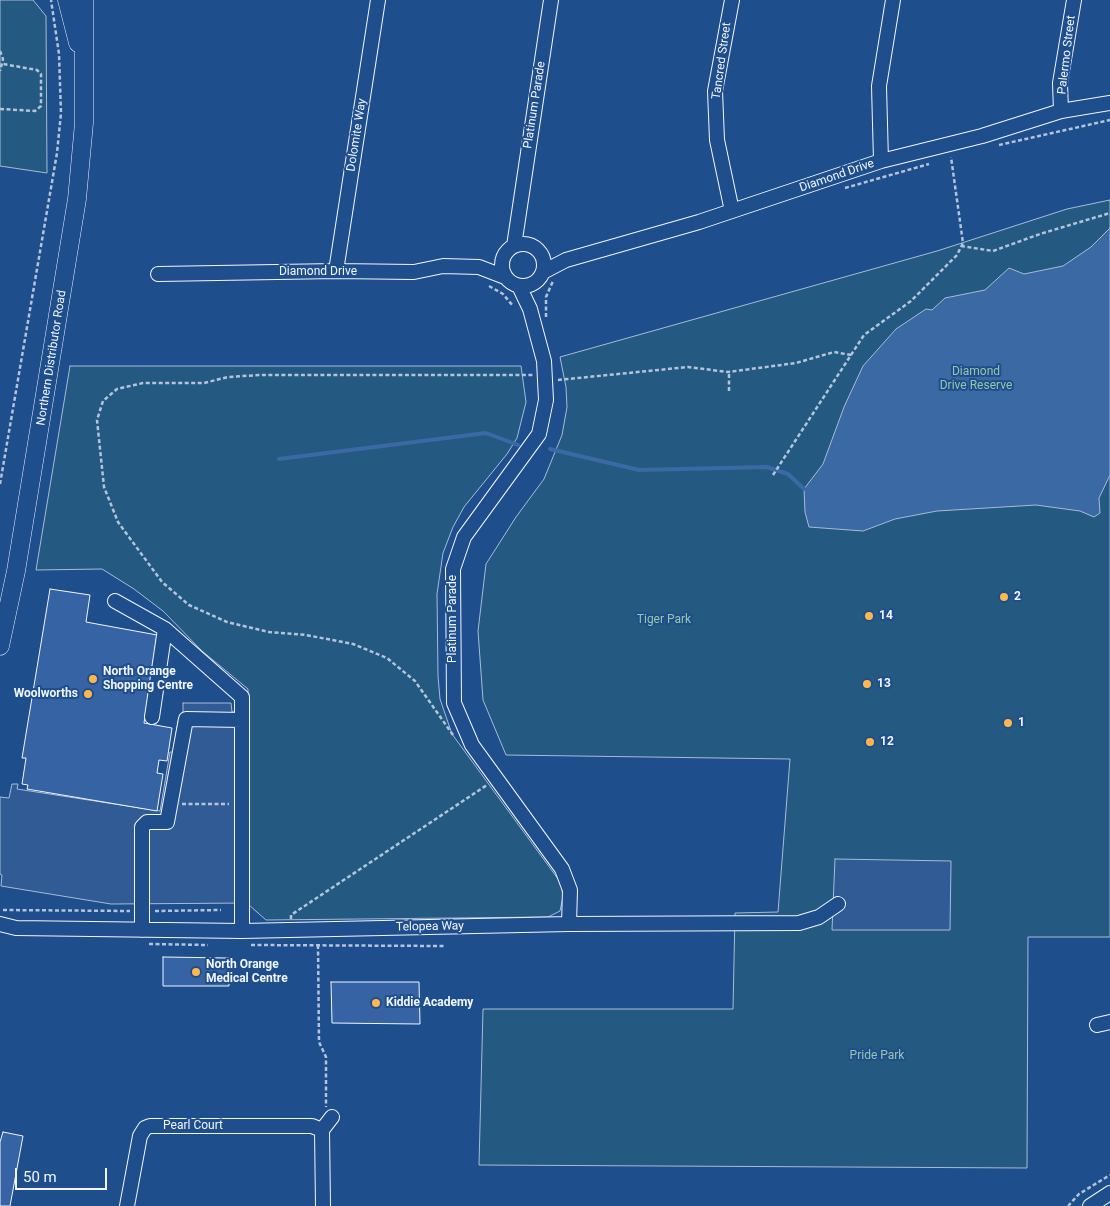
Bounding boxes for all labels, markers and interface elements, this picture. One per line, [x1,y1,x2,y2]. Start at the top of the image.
street label: Palermo Street [1055,15,1079,95]
street label: Tancred Street [709,22,735,100]
street label: Platinum Parade [521,60,549,150]
street label: Dolomite Way [344,97,370,173]
street label: Diamond Drive [798,156,876,196]
street label: Diamond Drive [279,265,357,279]
street label: Northern Distributor Road [34,289,70,427]
park label: Diamond Drive Reserve [940,365,1012,393]
street label: Platinum Parade [446,575,460,663]
place label: 2 [1014,590,1021,604]
marker: 2 [998,591,1010,603]
place label: 14 [879,609,893,623]
marker: 14 [863,610,875,622]
park label: Tiger Park [637,613,691,627]
place label: North Orange Shopping Centre [103,665,193,693]
marker: North Orange Shopping Centre [87,673,99,685]
place label: 13 [877,677,891,691]
marker: 13 [861,678,873,690]
place label: Woolworths [14,687,78,701]
marker: Woolworths [82,688,94,700]
place label: 1 [1018,716,1025,730]
marker: 1 [1002,717,1014,729]
place label: 12 [880,735,894,749]
marker: 12 [864,736,876,748]
street label: Telopea Way [396,919,464,935]
place label: North Orange Medical Centre [206,958,288,986]
marker: North Orange Medical Centre [190,966,202,978]
place label: Kiddie Academy [386,996,473,1010]
marker: Kiddie Academy [370,997,382,1009]
park label: Pride Park [850,1049,904,1063]
street label: Pearl Court [163,1119,223,1133]
scale bar [18,1158,110,1190]
text: 50 m [23,1168,57,1186]

